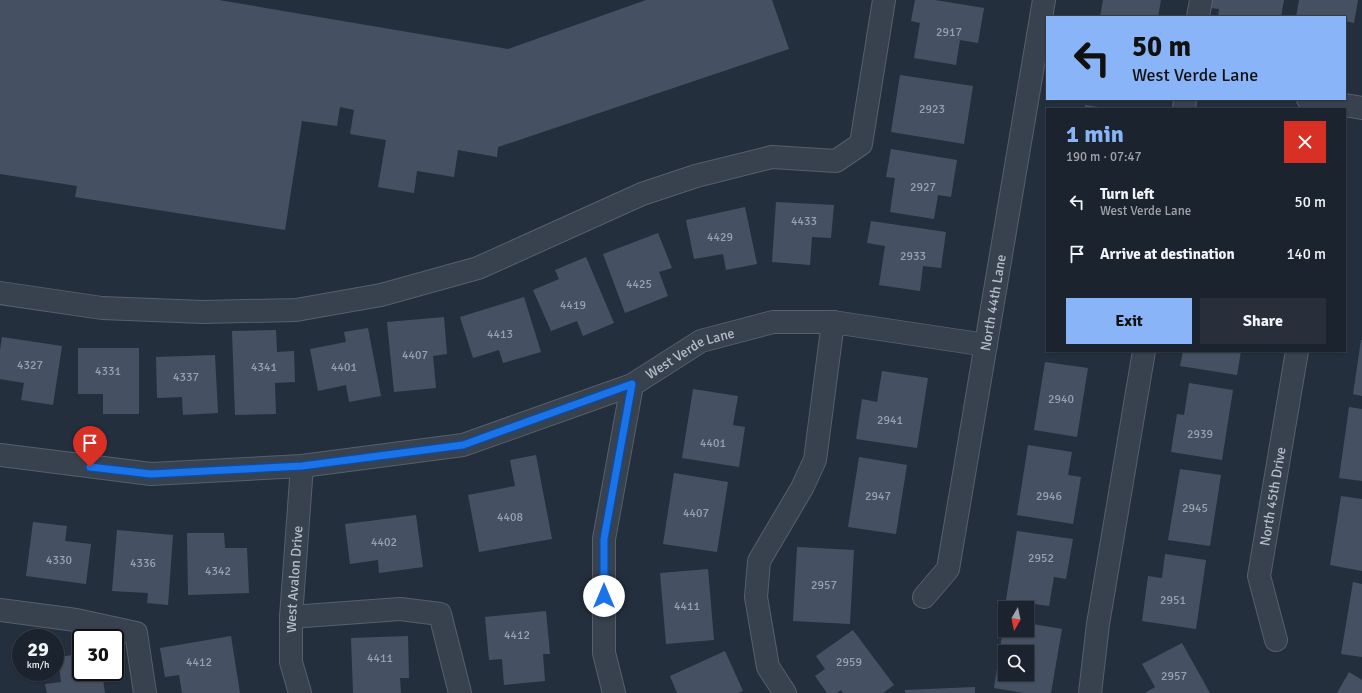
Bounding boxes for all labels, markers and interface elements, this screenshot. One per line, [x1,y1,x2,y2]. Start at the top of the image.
house number: 2917 [936,25,962,40]
text: 50 m [1132,30,1191,64]
icon: left [1066,32,1118,84]
text: West Verde Lane [1132,64,1258,86]
house number: 2923 [919,102,945,117]
text: 1 min [1066,119,1124,149]
button: close [1284,121,1326,163]
text: 190 m · 07:47 [1066,149,1142,165]
house number: 2927 [910,180,936,195]
text: Turn left [1100,185,1154,203]
icon: left [1066,191,1088,213]
text: 50 m [1295,193,1326,211]
text: West Verde Lane [1100,203,1191,219]
house number: 4433 [791,214,817,229]
house number: 4429 [707,230,733,245]
icon: arrive [1066,243,1088,265]
text: Arrive at destination [1100,245,1235,263]
text: 140 m [1286,245,1326,263]
house number: 2933 [900,249,926,264]
street label: North 44th Lane [977,253,1010,352]
house number: 4425 [626,277,652,292]
house number: 4419 [560,298,586,313]
button: Exit [1066,298,1192,344]
button: Share [1200,298,1326,344]
street label: West Verde Lane [643,325,736,383]
house number: 4413 [487,327,513,342]
house number: 4407 [402,348,428,363]
house number: 4327 [17,358,43,373]
house number: 4341 [251,360,277,375]
house number: 4401 [331,360,357,375]
house number: 4331 [95,364,121,379]
house number: 4337 [173,370,199,385]
house number: 2940 [1048,392,1074,407]
house number: 2941 [877,413,903,428]
pin [73,426,107,467]
house number: 2939 [1187,427,1213,442]
icon: arrive [79,432,101,454]
house number: 4401 [700,436,726,451]
street label: North 45th Drive [1256,446,1290,547]
house number: 2947 [865,489,891,504]
house number: 2946 [1036,489,1062,504]
house number: 2945 [1182,501,1208,516]
house number: 4407 [683,506,709,521]
house number: 4408 [497,510,523,525]
street label: West Avalon Drive [283,525,307,633]
house number: 4402 [371,535,397,550]
house number: 2952 [1028,551,1054,566]
house number: 4330 [46,553,72,568]
house number: 4336 [130,556,156,571]
house number: 4342 [205,564,231,579]
position arrow [583,575,625,617]
house number: 2957 [811,578,837,593]
house number: 2951 [1160,593,1186,608]
house number: 4411 [674,599,700,614]
north arrow [998,601,1034,637]
map controls [998,601,1034,681]
house number: 4412 [504,628,530,643]
speed limit sign: 30 [72,629,124,681]
text: 29 [27,637,49,662]
button: search [998,645,1034,681]
house number: 4411 [367,651,393,666]
house number: 4412 [186,655,212,670]
house number: 2959 [836,655,862,670]
text: km/h [27,659,49,671]
house number: 2957 [1161,669,1187,684]

